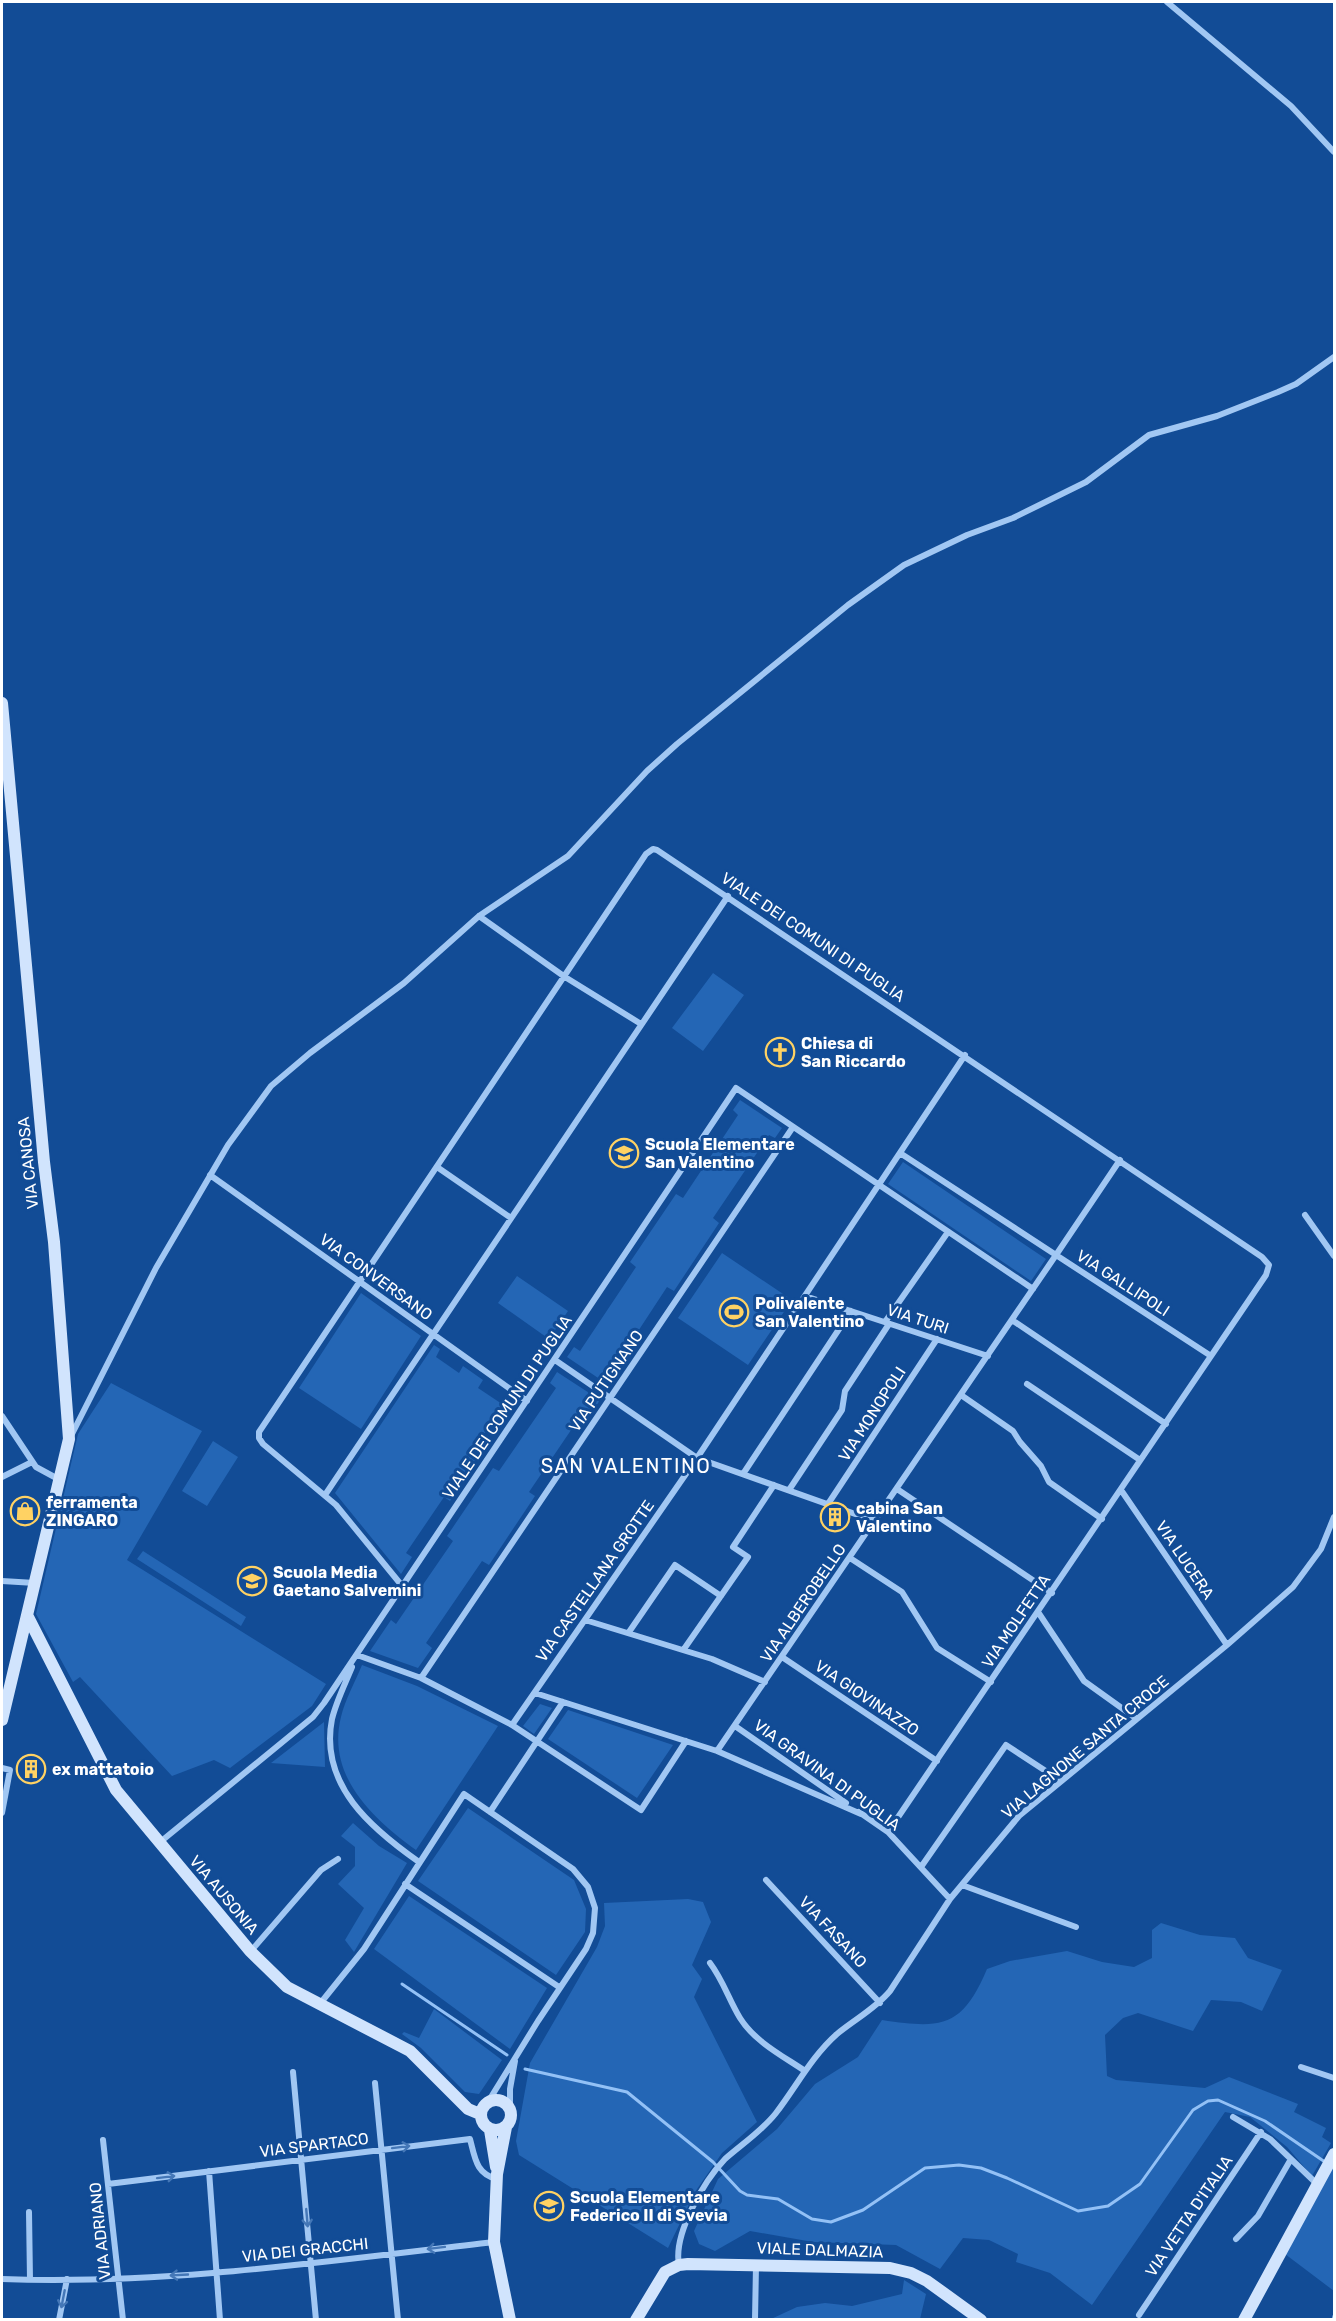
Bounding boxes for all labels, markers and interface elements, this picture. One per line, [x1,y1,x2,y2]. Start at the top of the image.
street label: VIALE DEI COMUNI DI PUGLIA [717,868,909,1006]
place label: Chiesa di San Riccardo [801,1034,906,1071]
church icon: Chiesa di San Riccardo [764,1036,796,1068]
street label: VIA CANOSA [14,1116,42,1210]
place label: Scuola Elementare San Valentino [645,1135,795,1172]
school or university icon: Scuola Elementare San Valentino [608,1137,640,1169]
street label: VIA CONVERSANO [316,1230,436,1324]
street label: VIA GALLIPOLI [1073,1246,1173,1320]
place label: Polivalente San Valentino [755,1294,865,1331]
sports icon: Polivalente San Valentino [718,1296,750,1328]
street label: VIA TURI [885,1300,951,1338]
street label: VIALE DEI COMUNI DI PUGLIA [438,1311,576,1503]
street label: VIA PUTIGNANO [565,1326,647,1436]
street label: VIA MONOPOLI [834,1363,910,1465]
district label: SAN VALENTINO [541,1454,711,1478]
place label: ferramenta ZINGARO [46,1493,138,1530]
shop icon: ferramenta ZINGARO [9,1495,41,1527]
street label: VIA CASTELLANA GROTTE [532,1496,658,1666]
place label: cabina San Valentino [856,1499,943,1536]
building icon: cabina San Valentino [819,1501,851,1533]
street label: VIA LUCERA [1152,1517,1218,1603]
street label: VIA ALBEROBELLO [756,1540,850,1666]
place label: Scuola Media Gaetano Salvemini [273,1563,421,1600]
school or university icon: Scuola Media Gaetano Salvemini [236,1565,268,1597]
street label: VIA MOLFETTA [978,1570,1054,1671]
street label: VIA GIOVINAZZO [811,1656,923,1740]
street label: VIA LAGNONE SANTA CROCE [998,1671,1172,1823]
street label: VIA GRAVINA DI PUGLIA [750,1715,904,1835]
building icon: ex mattatoio [15,1753,47,1785]
place label: ex mattatoio [52,1760,154,1779]
street label: VIA AUSONIA [185,1852,263,1939]
street label: VIA FASANO [795,1892,871,1972]
street label: VIA SPARTACO [258,2129,370,2161]
one-way arrow [391,2142,410,2153]
street label: VIA VETTA D'ITALIA [1141,2152,1237,2280]
one-way arrow [155,2171,175,2182]
street label: VIA ADRIANO [85,2181,115,2281]
place label: Scuola Elementare Federico II di Svevia [570,2188,728,2225]
school or university icon: Scuola Elementare Federico II di Svevia [533,2190,565,2222]
one-way arrow [302,2208,313,2227]
street label: VIA DEI GRACCHI [241,2234,369,2266]
street label: VIALE DALMAZIA [756,2238,884,2262]
one-way arrow [426,2243,446,2254]
one-way arrow [169,2269,189,2280]
one-way arrow [57,2289,68,2309]

